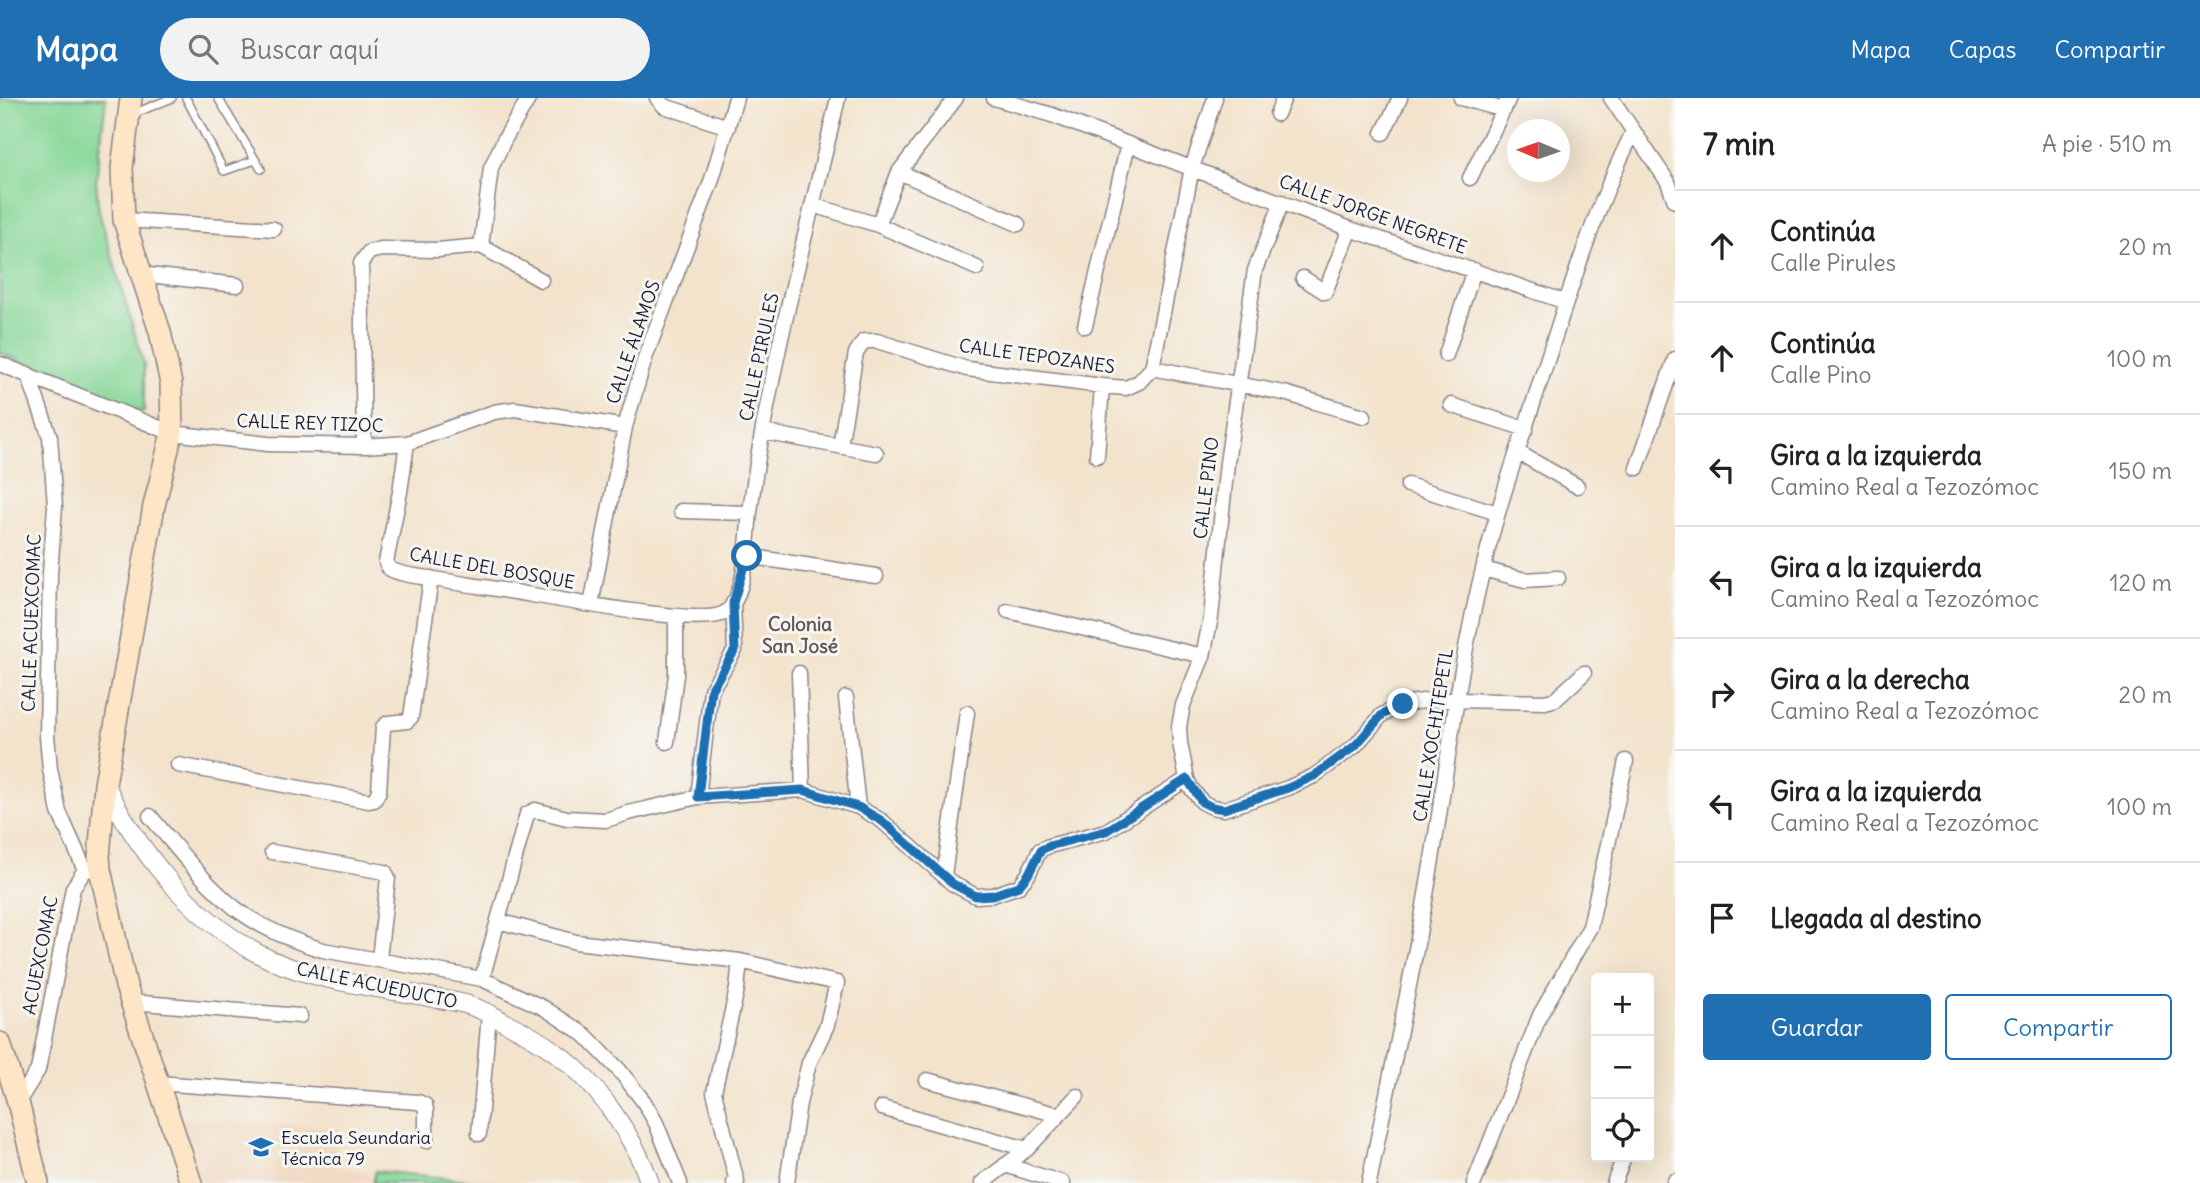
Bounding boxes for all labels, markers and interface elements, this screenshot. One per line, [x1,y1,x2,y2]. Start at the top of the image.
search box [160,18,650,81]
text: Mapa [35,28,118,70]
icon: search [184,30,222,68]
text: Buscar aquí [240,33,379,66]
text: Mapa [1850,34,1911,64]
text: Capas [1949,34,2016,64]
text: Compartir [2054,34,2165,64]
north arrow [1507,119,1570,182]
text: 7 min [1703,125,1775,163]
text: A pie · 510 m [2042,129,2172,158]
street label: CALLE JORGE NEGRETE [1276,169,1470,259]
text: Continúa [1770,215,1876,248]
icon: ahead [1703,227,1741,265]
text: 20 m [2119,232,2172,261]
text: Calle Pirules [1770,248,1896,277]
street label: CALLE ÁLAMOS [601,277,665,407]
street label: CALLE PIRULES [734,291,784,423]
text: Continúa [1770,327,1876,360]
street label: CALLE TEPOZANES [958,334,1116,378]
icon: ahead [1703,339,1741,377]
text: 100 m [2107,344,2172,373]
text: Calle Pino [1770,360,1871,389]
street label: CALLE REY TIZOC [236,409,384,437]
street label: CALLE PINO [1188,436,1224,540]
text: Gira a la izquierda [1770,439,1982,472]
icon: left [1703,451,1741,489]
text: 150 m [2109,456,2172,485]
text: Camino Real a Tezozómoc [1770,472,2039,501]
street label: CALLE ACUEXCOMAC [16,533,46,713]
route start [731,540,762,571]
street label: CALLE DEL BOSQUE [408,542,576,594]
text: Gira a la izquierda [1770,551,1982,584]
icon: left [1703,563,1741,601]
text: 120 m [2109,568,2172,597]
text: Camino Real a Tezozómoc [1770,584,2039,613]
district label: Colonia San José [762,612,838,658]
street label: CALLE XOCHITEPETL [1408,646,1458,824]
text: Gira a la derecha [1770,663,1970,696]
icon: right [1703,675,1741,713]
text: 20 m [2119,680,2172,709]
route end [1387,688,1418,719]
text: Camino Real a Tezozómoc [1770,696,2039,725]
text: Gira a la izquierda [1770,775,1982,808]
icon: left [1703,787,1741,825]
text: 100 m [2107,792,2172,821]
text: Camino Real a Tezozómoc [1770,808,2039,837]
street label: ACUEXCOMAC [17,894,63,1016]
icon: arrive [1703,899,1741,937]
text: Llegada al destino [1770,902,1982,935]
street label: CALLE ACUEDUCTO [294,957,460,1013]
map controls [1591,973,1654,1162]
button: + [1591,973,1654,1036]
button: Guardar [1703,994,1931,1060]
button: Compartir [1945,994,2172,1060]
button: − [1591,1036,1654,1099]
button: locate [1591,1099,1654,1162]
place label: Escuela Seundaria Técnica 79 [281,1126,431,1170]
school or university icon: Escuela Seundaria Técnica 79 [247,1133,275,1161]

